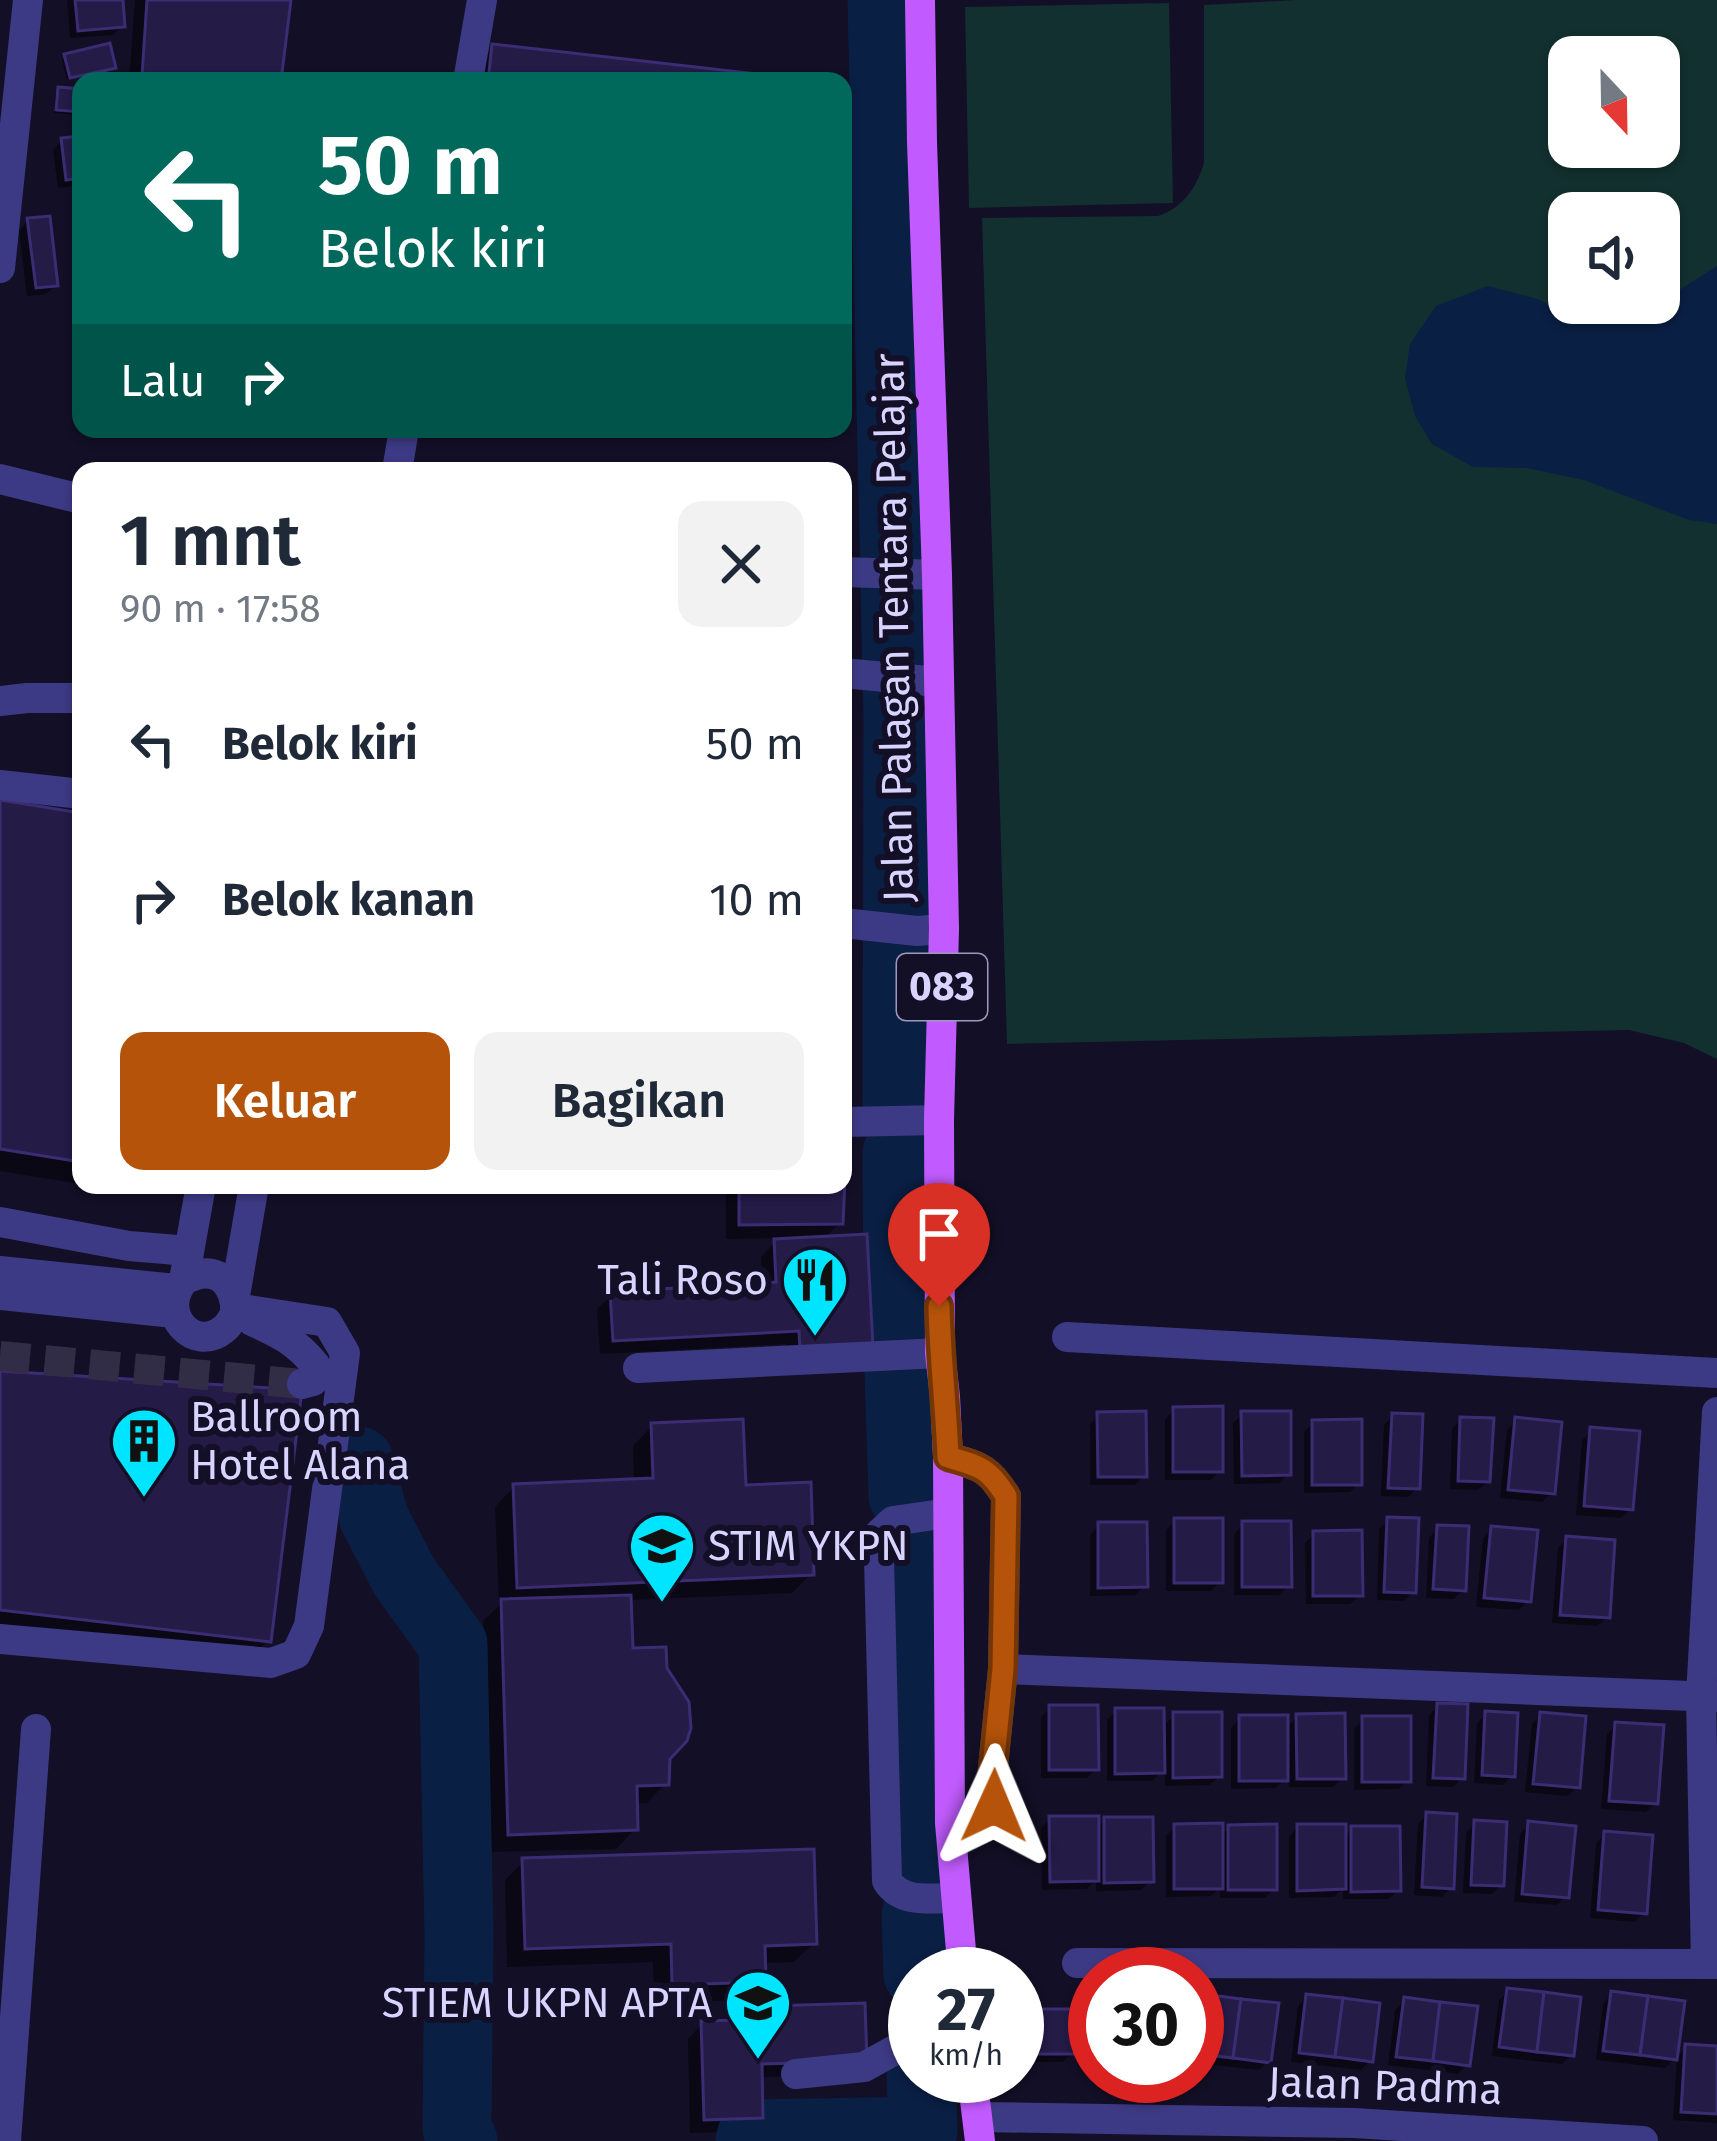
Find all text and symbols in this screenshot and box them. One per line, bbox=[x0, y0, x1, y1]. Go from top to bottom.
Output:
north arrow bbox=[1548, 36, 1680, 168]
map controls bbox=[1548, 36, 1680, 324]
text: 50 m bbox=[318, 115, 503, 216]
icon: left bbox=[120, 120, 276, 276]
button: sound bbox=[1548, 192, 1680, 324]
text: Belok kiri bbox=[318, 217, 548, 281]
icon: right bbox=[229, 348, 295, 414]
street label: Jalan Palagan Tentara Pelajar bbox=[864, 353, 924, 903]
text: Lalu bbox=[120, 354, 205, 408]
text: 1 mnt bbox=[120, 498, 301, 584]
button: close bbox=[678, 501, 804, 627]
text: 90 m · 17:58 bbox=[120, 586, 321, 632]
icon: left bbox=[120, 711, 186, 777]
text: Belok kiri bbox=[222, 717, 418, 771]
text: 50 m bbox=[706, 717, 804, 771]
icon: right bbox=[120, 867, 186, 933]
text: Belok kanan bbox=[222, 873, 475, 927]
text: 10 m bbox=[709, 873, 804, 927]
road number: 083 bbox=[897, 954, 987, 1020]
button: Keluar bbox=[120, 1032, 450, 1170]
button: Bagikan bbox=[474, 1032, 804, 1170]
pin bbox=[888, 1183, 990, 1306]
icon: arrive bbox=[906, 1201, 972, 1267]
restaurant icon: Tali Roso bbox=[780, 1245, 850, 1339]
place label: Tali Roso bbox=[597, 1255, 768, 1305]
place label: Ballroom Hotel Alana bbox=[190, 1392, 410, 1490]
building icon: Ballroom Hotel Alana bbox=[109, 1406, 179, 1500]
school or university icon: STIM YKPN bbox=[627, 1511, 697, 1605]
place label: STIM YKPN bbox=[708, 1521, 909, 1571]
position arrow bbox=[931, 1743, 1057, 1869]
speed limit sign: 30 bbox=[1068, 1947, 1224, 2103]
school or university icon: STIEM UKPN APTA bbox=[723, 1968, 793, 2062]
text: 27 bbox=[937, 1974, 995, 2046]
place label: STIEM UKPN APTA bbox=[382, 1978, 712, 2028]
text: km/h bbox=[929, 2037, 1003, 2073]
street label: Jalan Padma bbox=[1267, 2057, 1503, 2115]

